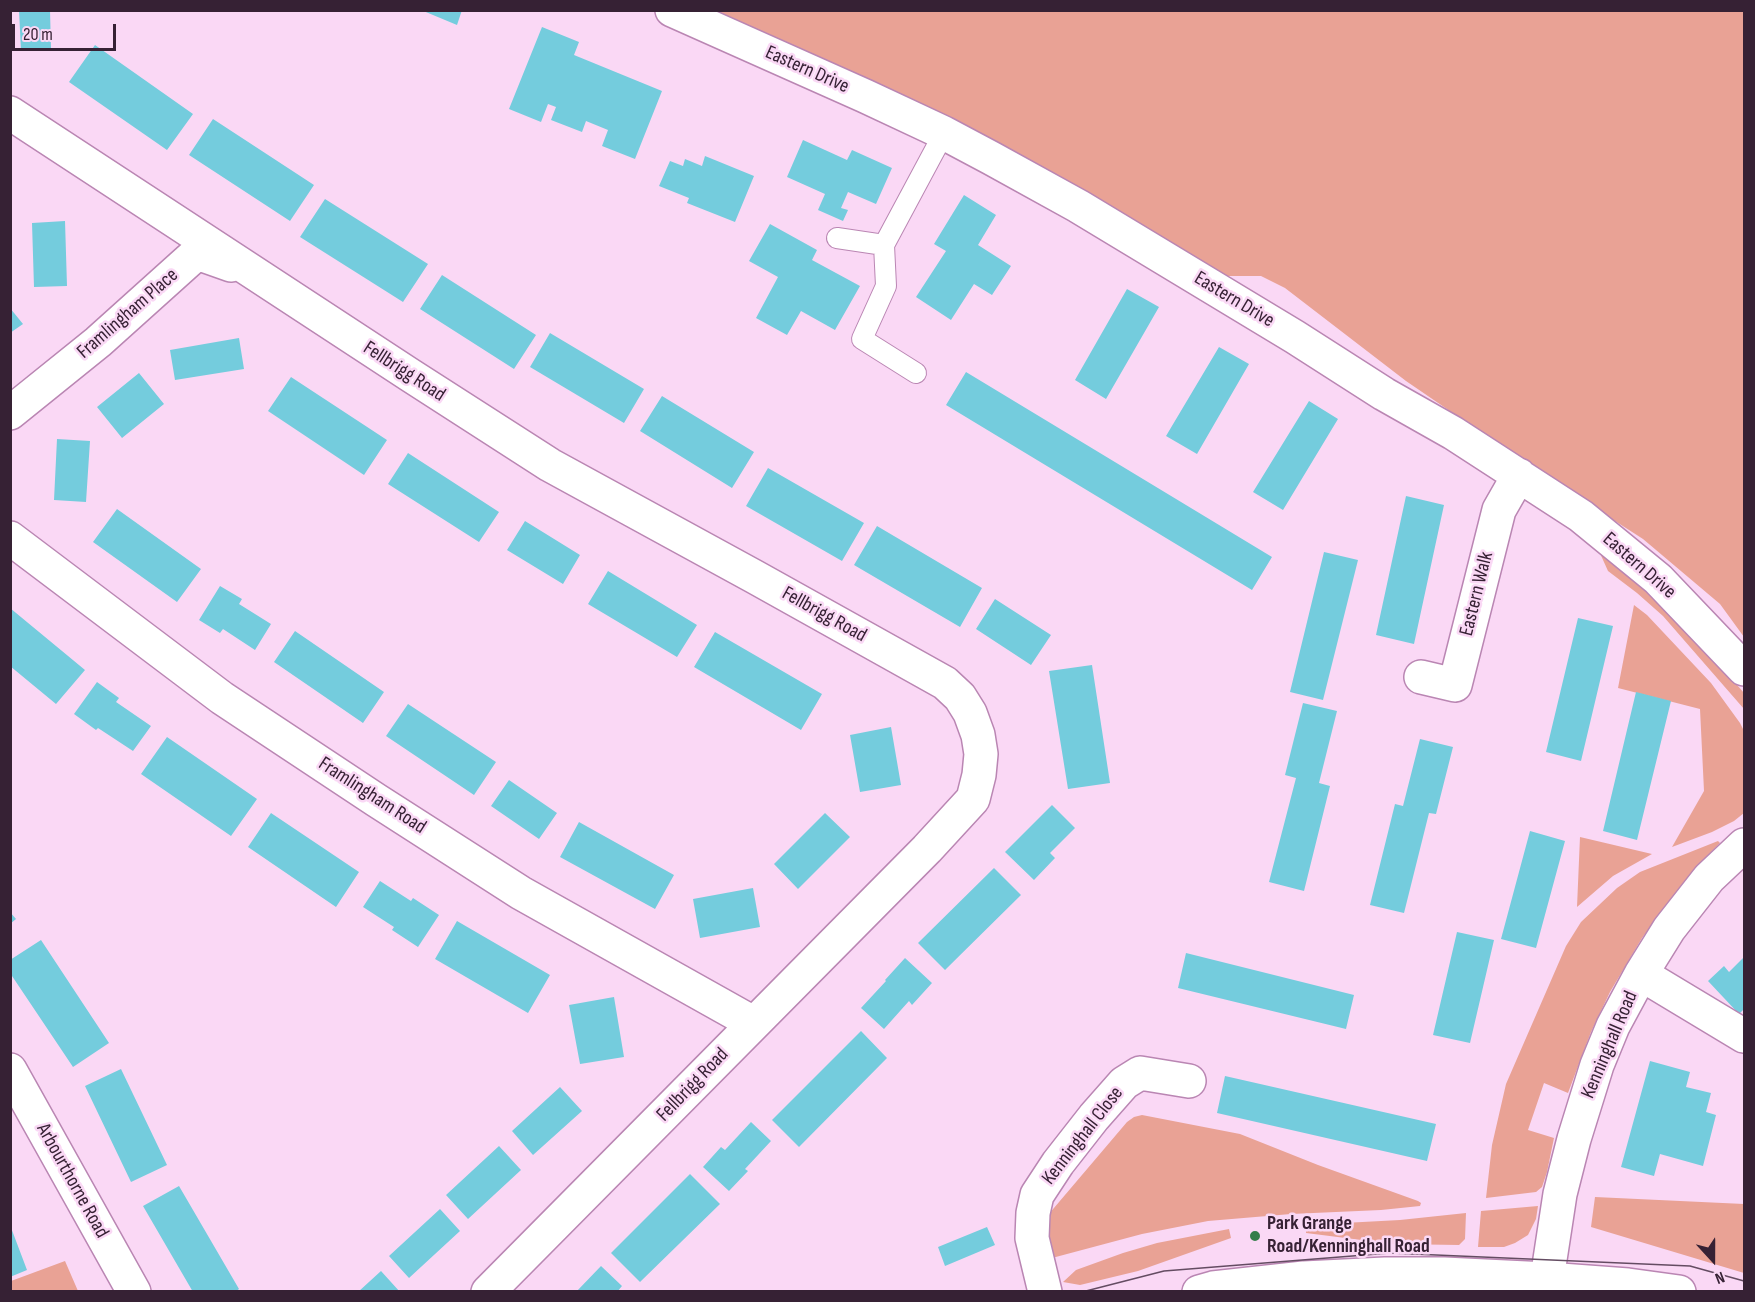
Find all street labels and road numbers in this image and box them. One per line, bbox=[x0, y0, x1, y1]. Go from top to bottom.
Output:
street label: Eastern Drive bbox=[761, 41, 853, 99]
street label: Framlingham Place bbox=[73, 264, 183, 364]
street label: Eastern Drive bbox=[1190, 267, 1278, 333]
street label: Fellbrigg Road bbox=[358, 337, 450, 407]
street label: Eastern Drive bbox=[1597, 528, 1681, 604]
street label: Eastern Walk bbox=[1455, 549, 1499, 639]
street label: Fellbrigg Road bbox=[778, 582, 870, 648]
street label: Framlingham Road bbox=[314, 752, 430, 840]
street label: Kenninghall Road bbox=[1577, 988, 1643, 1102]
street label: Fellbrigg Road bbox=[652, 1043, 734, 1127]
street label: Kenninghall Close bbox=[1037, 1082, 1129, 1190]
street label: Arbourthorne Road bbox=[31, 1119, 113, 1243]

